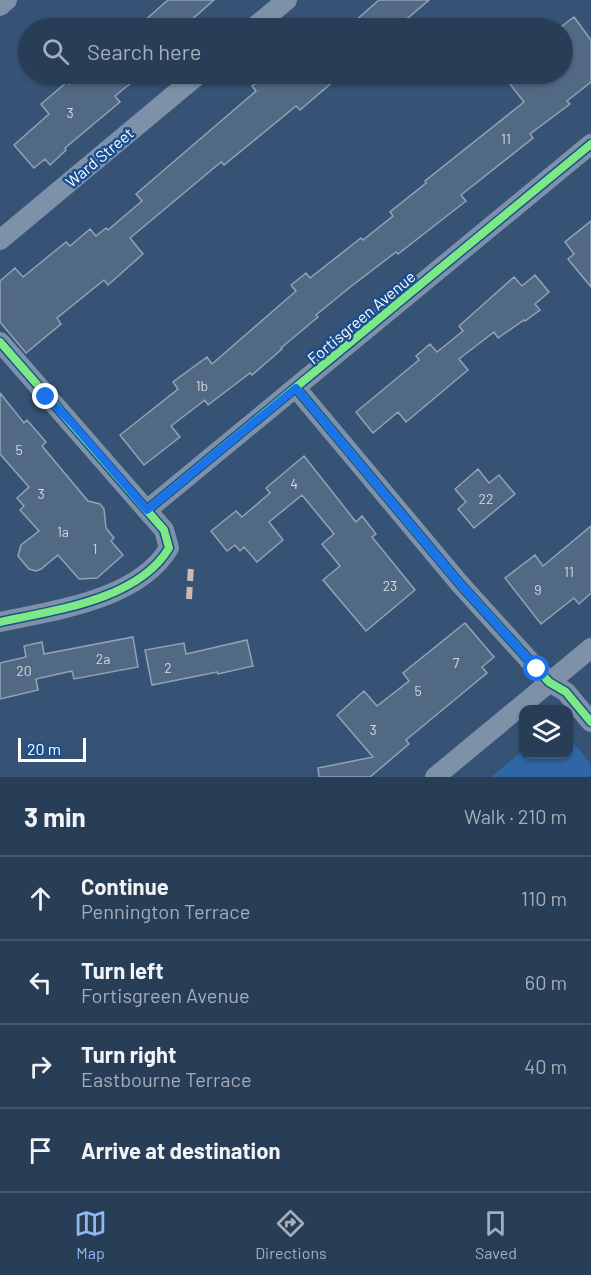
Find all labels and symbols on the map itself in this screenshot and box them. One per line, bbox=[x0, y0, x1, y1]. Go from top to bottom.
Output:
house number: 3 bbox=[66, 104, 74, 121]
street label: Ward Street bbox=[61, 123, 137, 191]
house number: 11 bbox=[501, 130, 511, 147]
street label: Fortisgreen Avenue bbox=[303, 266, 419, 368]
house number: 1b bbox=[196, 377, 208, 394]
route end bbox=[32, 383, 58, 409]
house number: 5 bbox=[15, 441, 23, 458]
house number: 4 bbox=[290, 475, 298, 492]
house number: 3 bbox=[37, 485, 45, 502]
house number: 22 bbox=[478, 490, 494, 507]
house number: 1a bbox=[57, 523, 69, 540]
house number: 1 bbox=[93, 540, 97, 557]
house number: 11 bbox=[564, 563, 574, 580]
house number: 23 bbox=[383, 577, 397, 594]
house number: 9 bbox=[534, 581, 542, 598]
house number: 2a bbox=[96, 650, 110, 667]
house number: 7 bbox=[453, 654, 460, 671]
route start bbox=[523, 655, 549, 681]
house number: 2 bbox=[164, 659, 172, 676]
house number: 20 bbox=[16, 662, 32, 679]
house number: 5 bbox=[414, 682, 422, 699]
house number: 3 bbox=[369, 721, 377, 738]
scale bar bbox=[18, 735, 86, 762]

